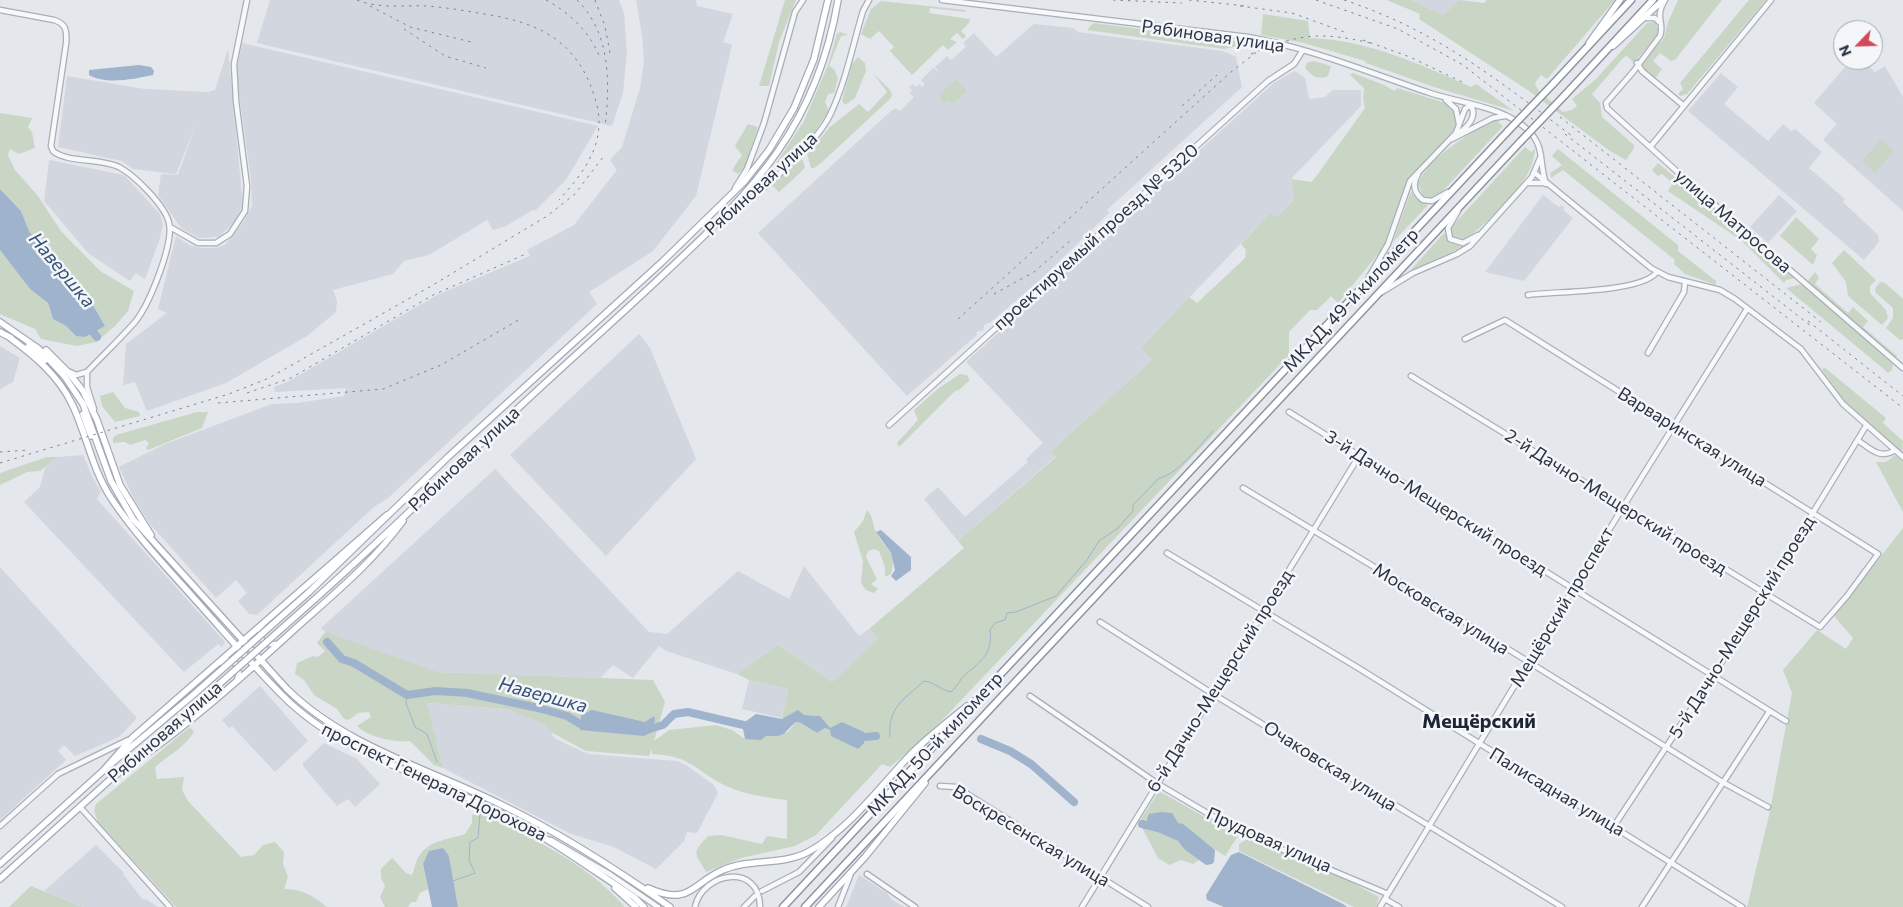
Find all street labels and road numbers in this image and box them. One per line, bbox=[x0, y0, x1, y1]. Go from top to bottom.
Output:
street label: Рябиновая улица bbox=[1140, 15, 1286, 57]
street label: Рябиновая улица bbox=[700, 128, 822, 240]
street label: проектируемый проезд № 5320 bbox=[989, 139, 1203, 335]
street label: улица Матросова bbox=[1670, 165, 1796, 277]
street label: МКАД, 49-й километр bbox=[1279, 224, 1423, 376]
street label: Варваринская улица bbox=[1614, 382, 1770, 492]
street label: Рябиновая улица bbox=[404, 402, 524, 516]
street label: 3-й Дачно-Мещерский проезд bbox=[1321, 425, 1551, 581]
street label: 2-й Дачно-Мещерский проезд bbox=[1501, 425, 1731, 579]
street label: 5-й Дачно-Мещерский проезд bbox=[1664, 512, 1820, 742]
street label: Мещёрский проспект bbox=[1506, 523, 1618, 691]
street label: Московская улица bbox=[1369, 558, 1513, 660]
street label: 6-й Дачно-Мещерский проезд bbox=[1142, 566, 1298, 796]
street label: МКАД, 50-й километр bbox=[863, 667, 1007, 821]
street label: Рябиновая улица bbox=[104, 677, 226, 787]
street label: Очаковская улица bbox=[1259, 716, 1401, 816]
street label: проспект Генерала Дорохова bbox=[318, 718, 550, 846]
street label: Палисадная улица bbox=[1485, 743, 1629, 841]
street label: Воскресенская улица bbox=[948, 780, 1114, 892]
street label: Прудовая улица bbox=[1203, 803, 1335, 877]

